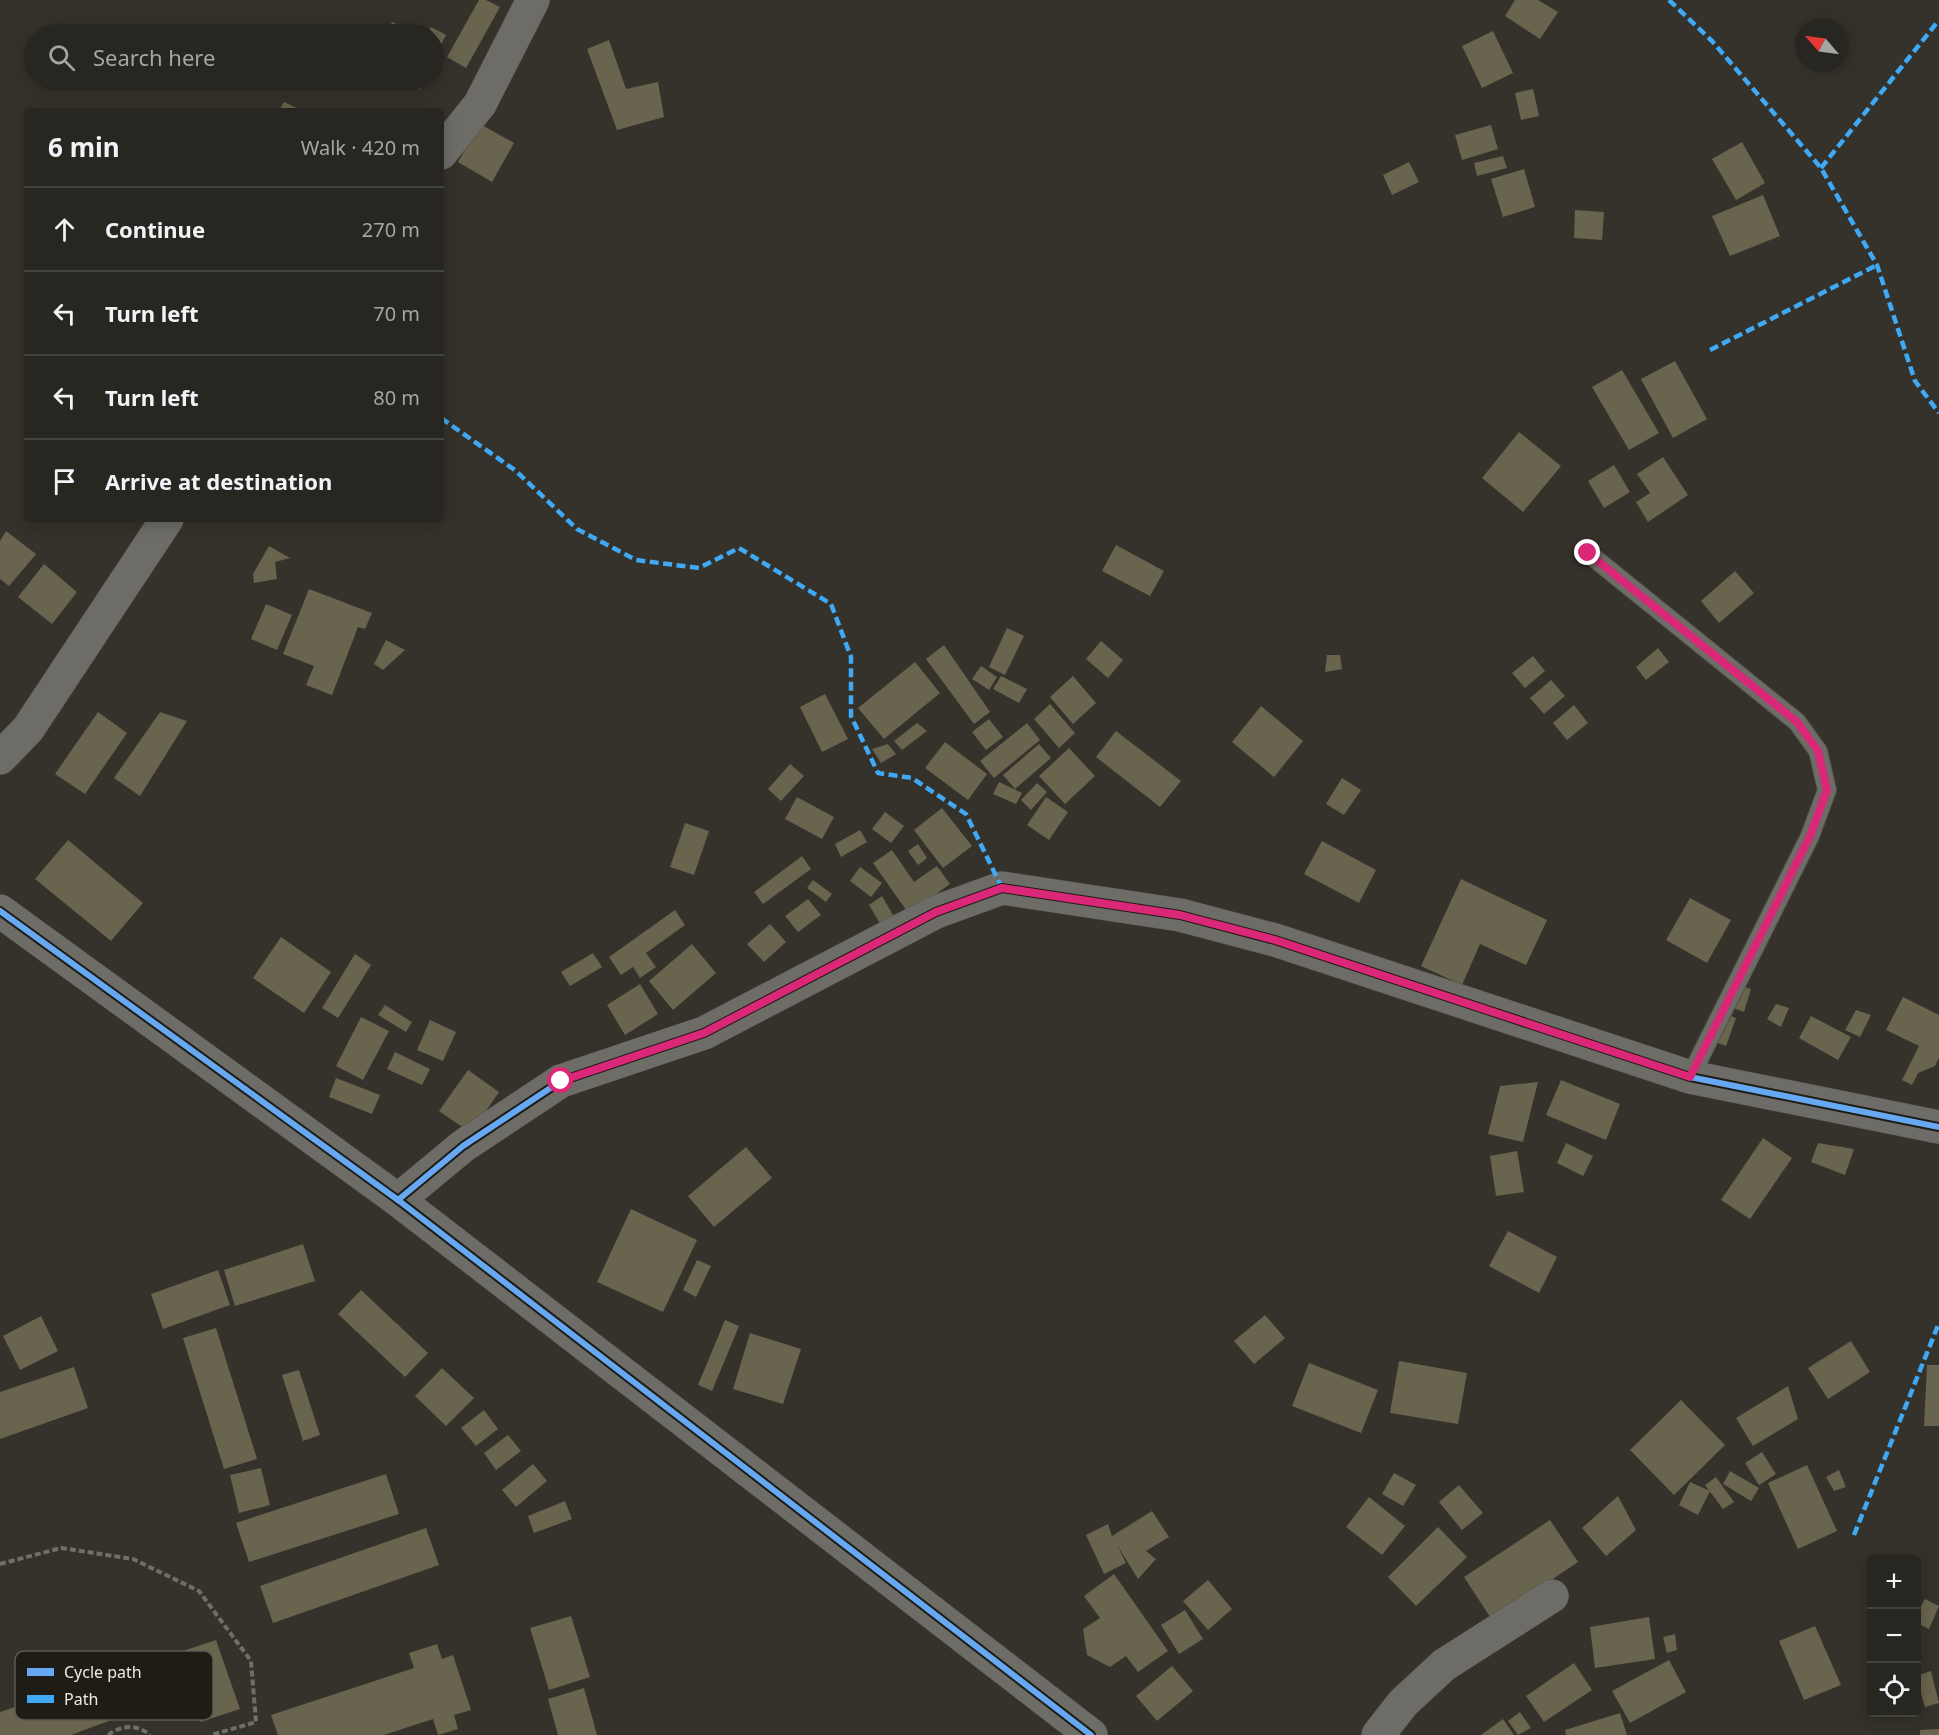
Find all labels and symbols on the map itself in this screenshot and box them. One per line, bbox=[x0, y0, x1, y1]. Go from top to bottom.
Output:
north arrow bbox=[1795, 18, 1849, 72]
route end bbox=[1574, 539, 1600, 565]
route start bbox=[547, 1067, 573, 1093]
legend bbox=[15, 1651, 213, 1720]
text: Cycle path bbox=[64, 1661, 142, 1683]
text: Path bbox=[64, 1688, 98, 1710]

